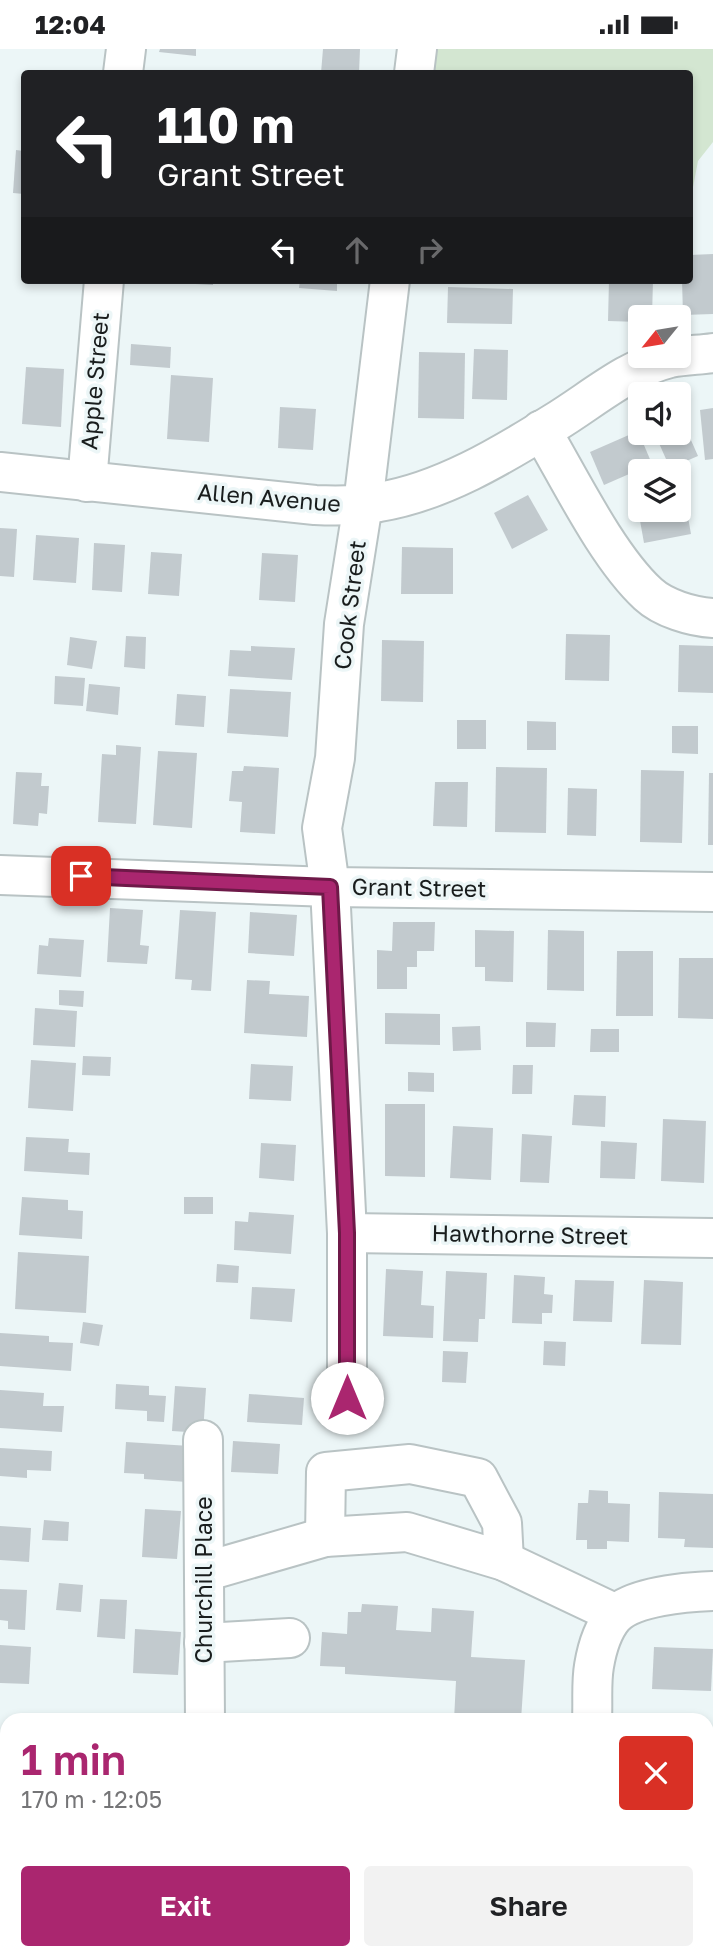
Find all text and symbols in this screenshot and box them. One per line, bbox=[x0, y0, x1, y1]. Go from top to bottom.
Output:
text: 12:04 bbox=[35, 9, 106, 40]
text: 110 m bbox=[157, 95, 294, 154]
icon: left bbox=[42, 98, 133, 189]
text: Grant Street bbox=[157, 155, 345, 193]
icon: left bbox=[265, 231, 303, 269]
icon: ahead bbox=[338, 231, 376, 269]
icon: right bbox=[411, 231, 449, 269]
north arrow bbox=[628, 305, 691, 367]
map controls bbox=[628, 305, 691, 522]
street label: Apple Street bbox=[74, 311, 114, 451]
button: sound bbox=[628, 382, 691, 445]
button: layers bbox=[628, 459, 691, 522]
street label: Allen Avenue bbox=[196, 477, 342, 517]
street label: Cook Street bbox=[327, 539, 371, 671]
pin bbox=[51, 846, 111, 906]
icon: arrive bbox=[62, 857, 100, 895]
street label: Grant Street bbox=[351, 872, 487, 902]
street label: Hawthorne Street bbox=[431, 1218, 629, 1250]
position arrow bbox=[310, 1361, 384, 1435]
street label: Churchill Place bbox=[189, 1496, 217, 1664]
text: 1 min bbox=[21, 1734, 126, 1784]
button: close bbox=[619, 1736, 693, 1810]
text: 170 m · 12:05 bbox=[21, 1785, 162, 1813]
button: Exit bbox=[21, 1866, 350, 1946]
button: Share bbox=[364, 1866, 693, 1946]

